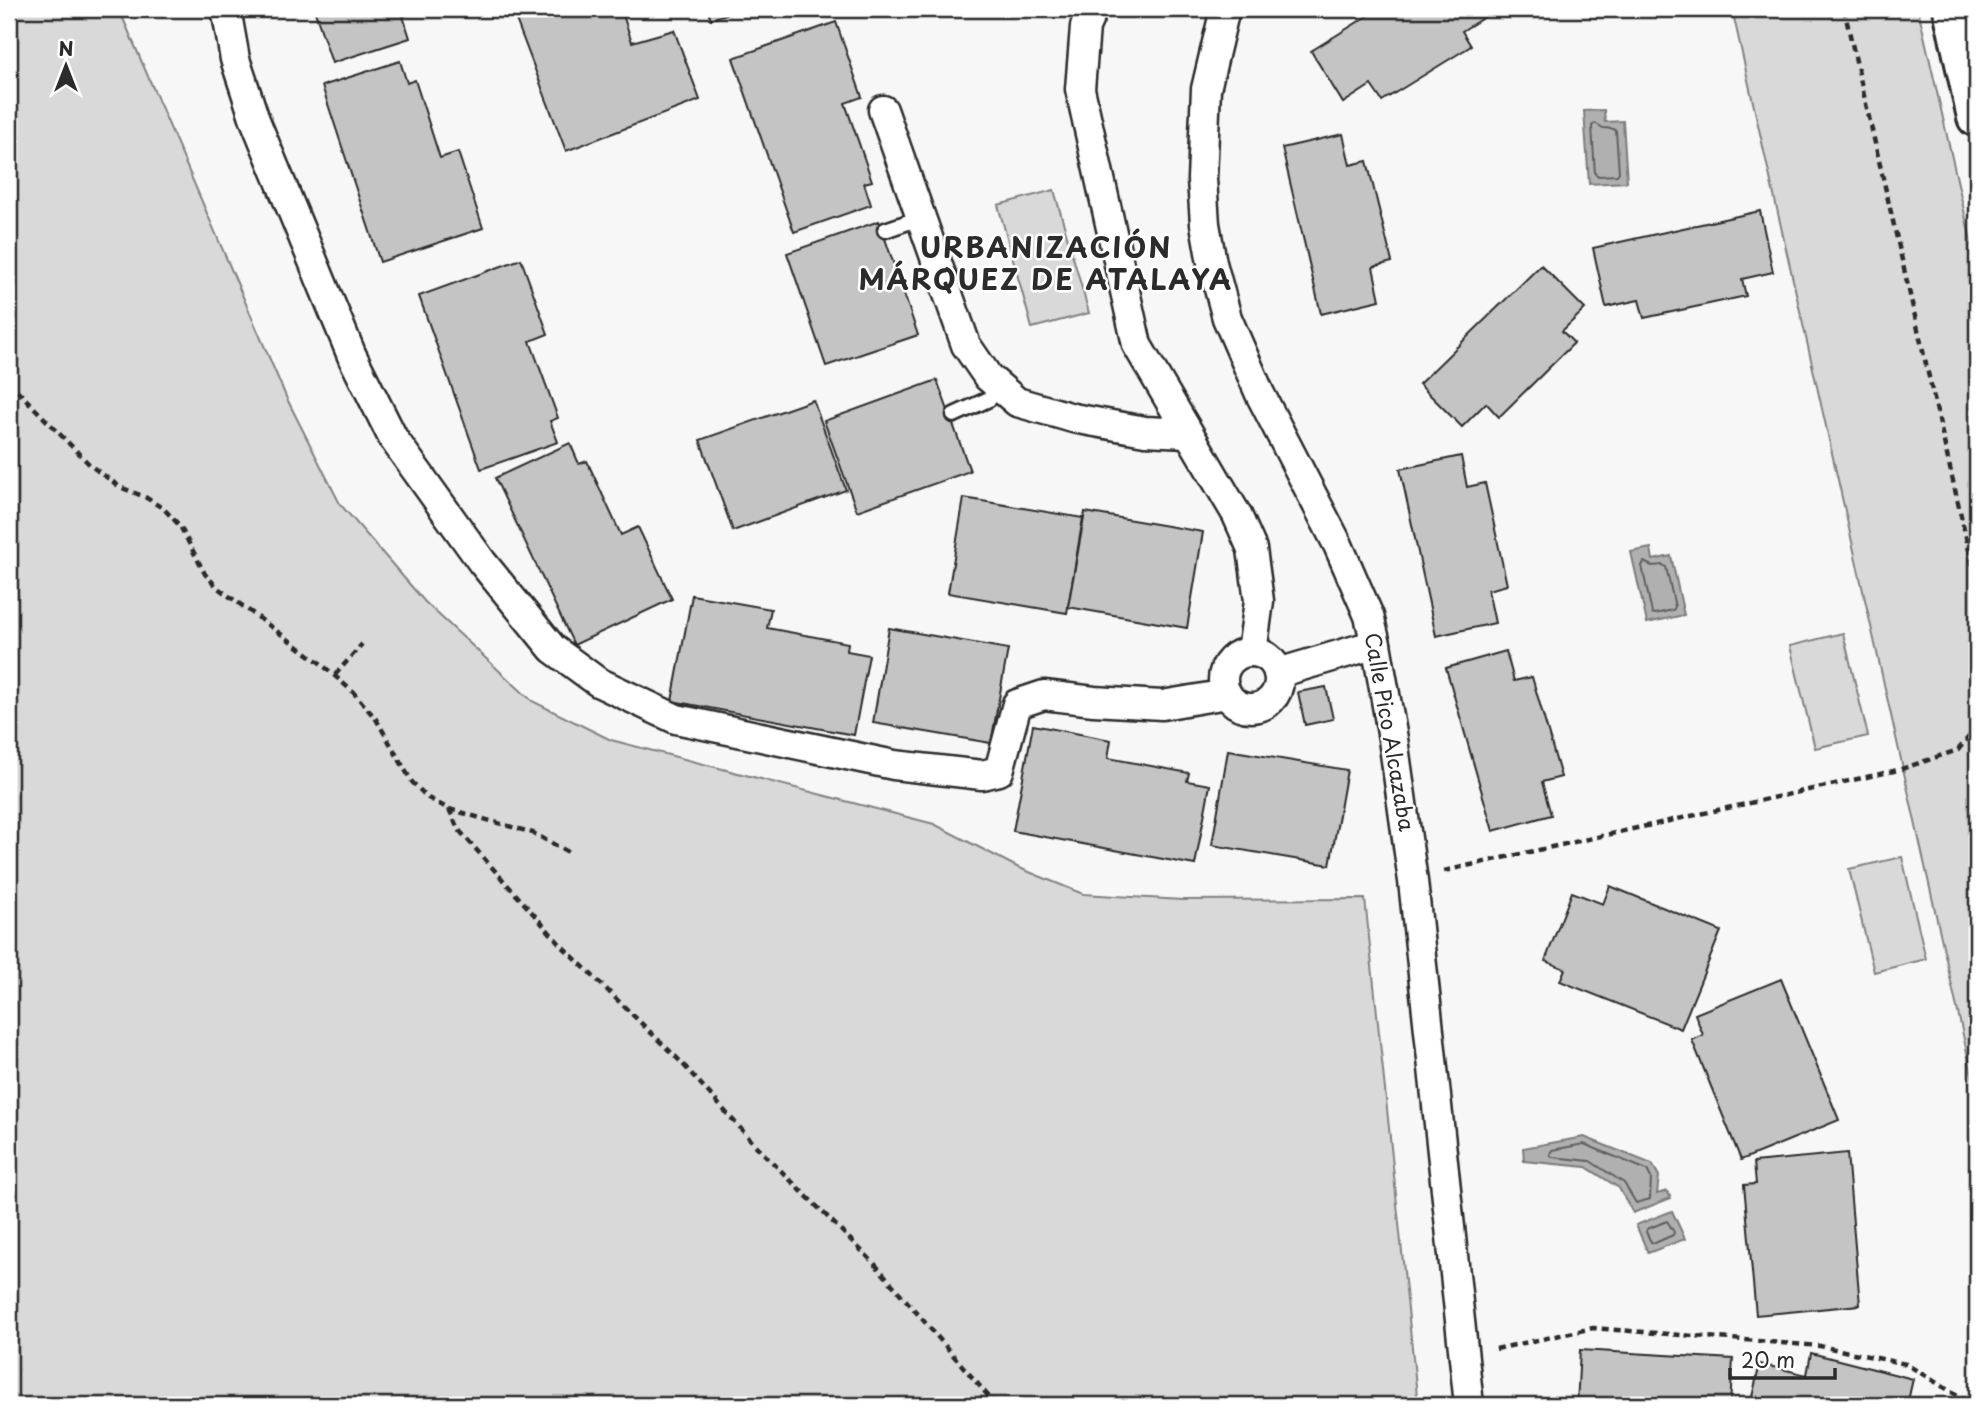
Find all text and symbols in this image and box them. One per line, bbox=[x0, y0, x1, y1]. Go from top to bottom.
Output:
north arrow bbox=[32, 32, 102, 102]
text: N bbox=[58, 34, 74, 62]
district label: URBANIZACIÓN MÁRQUEZ DE ATALAYA bbox=[859, 225, 1233, 300]
street label: Calle Pico Alcazaba bbox=[1358, 630, 1424, 834]
scale bar bbox=[1730, 1337, 1836, 1381]
text: 20 m bbox=[1741, 1343, 1795, 1375]

